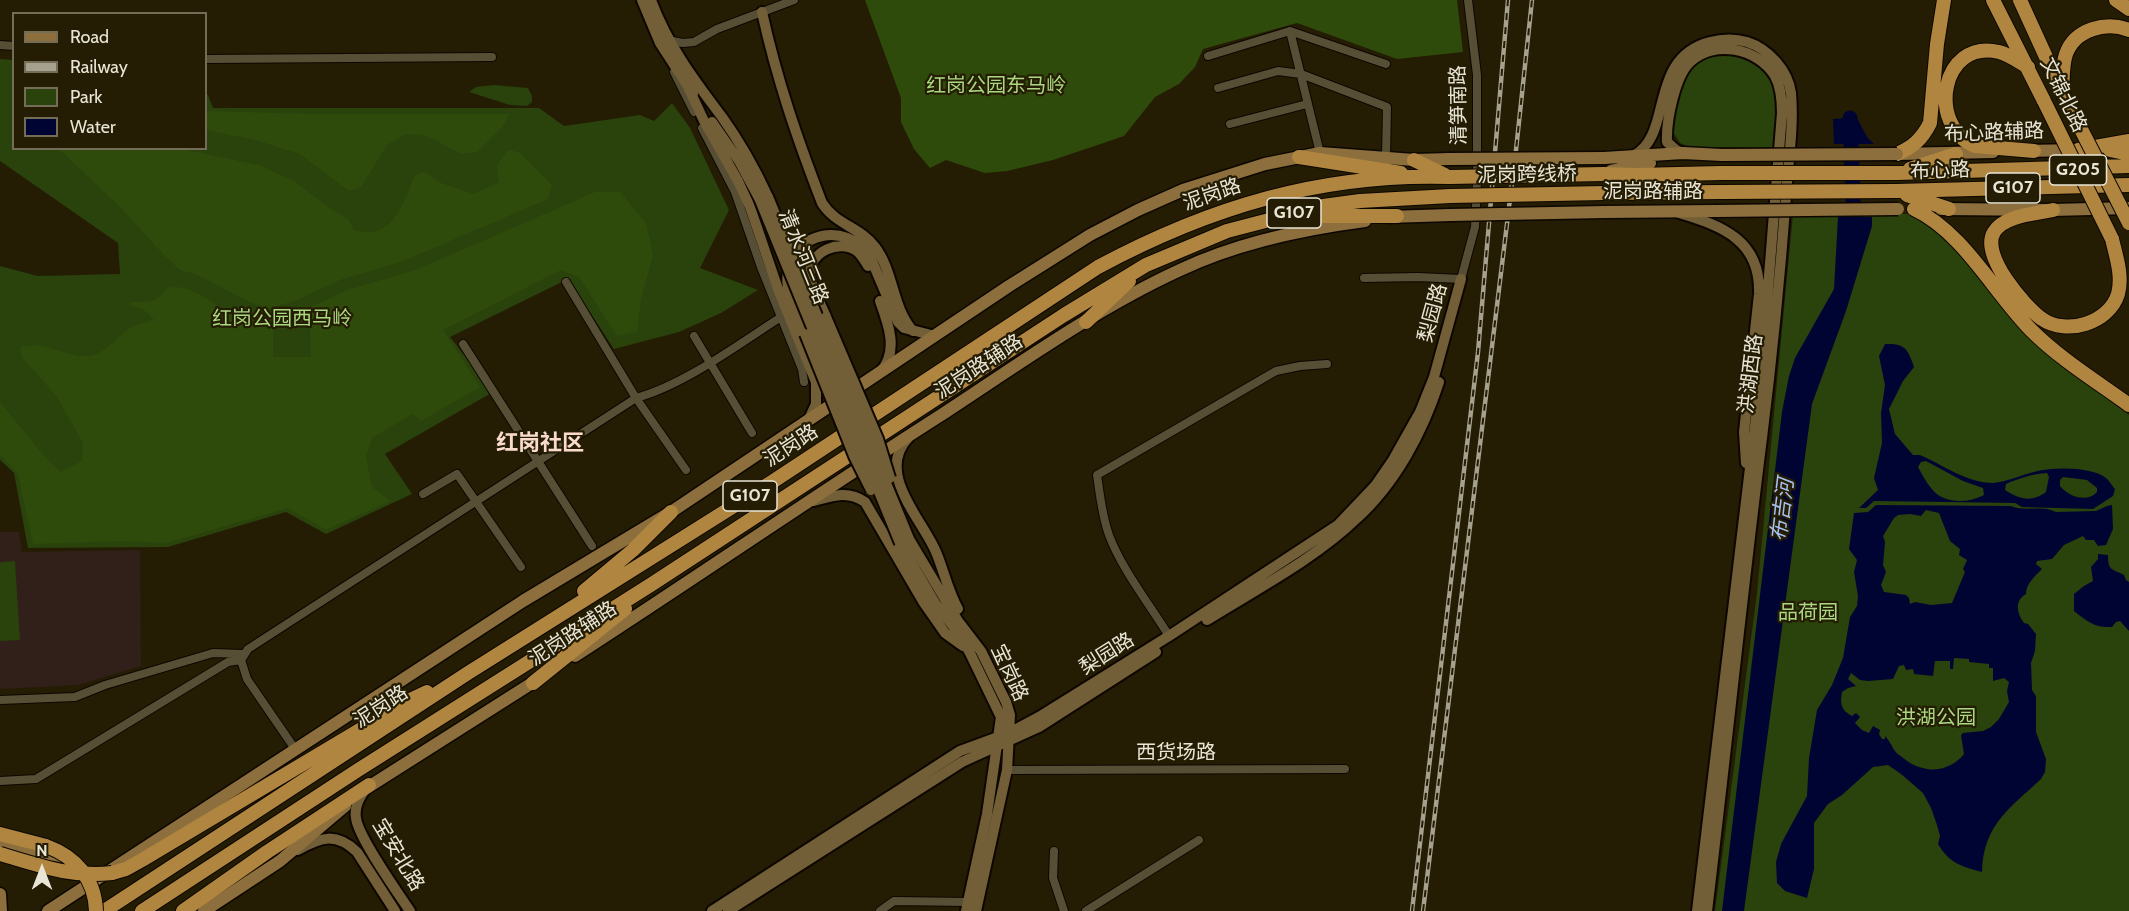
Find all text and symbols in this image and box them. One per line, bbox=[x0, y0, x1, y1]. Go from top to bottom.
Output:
legend bbox=[12, 12, 207, 150]
text: Road bbox=[70, 26, 109, 48]
street label: 文锦北路 bbox=[2035, 54, 2091, 136]
text: Railway bbox=[70, 56, 128, 78]
street label: 清笋南路 bbox=[1446, 65, 1472, 145]
park label: 红岗公园东马岭 bbox=[926, 74, 1066, 98]
text: Park bbox=[70, 86, 102, 108]
text: Water bbox=[70, 116, 116, 138]
street label: 布心路辅路 bbox=[1944, 119, 2044, 147]
road number: G205 bbox=[2050, 155, 2106, 185]
street label: 布心路 bbox=[1910, 158, 1970, 184]
street label: 泥岗跨线桥 bbox=[1477, 162, 1577, 188]
road number: G107 bbox=[1986, 173, 2040, 203]
street label: 泥岗路 bbox=[1180, 174, 1244, 216]
street label: 泥岗路辅路 bbox=[1603, 180, 1703, 204]
road number: G107 bbox=[1267, 198, 1321, 228]
street label: 清水河三路 bbox=[773, 206, 833, 308]
street label: 梨园路 bbox=[1414, 281, 1452, 345]
park label: 红岗公园西马岭 bbox=[212, 307, 352, 331]
street label: 泥岗路辅路 bbox=[931, 330, 1027, 404]
street label: 洪湖西路 bbox=[1734, 333, 1768, 415]
street label: 泥岗路 bbox=[759, 420, 823, 472]
district label: 红岗社区 bbox=[496, 431, 584, 457]
water label: 布吉河 bbox=[1767, 477, 1799, 543]
road number: G107 bbox=[723, 481, 777, 511]
street label: 泥岗路辅路 bbox=[525, 597, 621, 671]
park label: 品荷园 bbox=[1778, 601, 1838, 625]
street label: 梨园路 bbox=[1075, 628, 1139, 680]
street label: 宝岗路 bbox=[985, 641, 1033, 705]
street label: 泥岗路 bbox=[349, 681, 413, 733]
park label: 洪湖公园 bbox=[1896, 706, 1976, 730]
street label: 西货场路 bbox=[1136, 741, 1216, 765]
street label: 宝安北路 bbox=[367, 815, 429, 895]
north arrow bbox=[12, 839, 72, 899]
text: N bbox=[36, 841, 48, 860]

